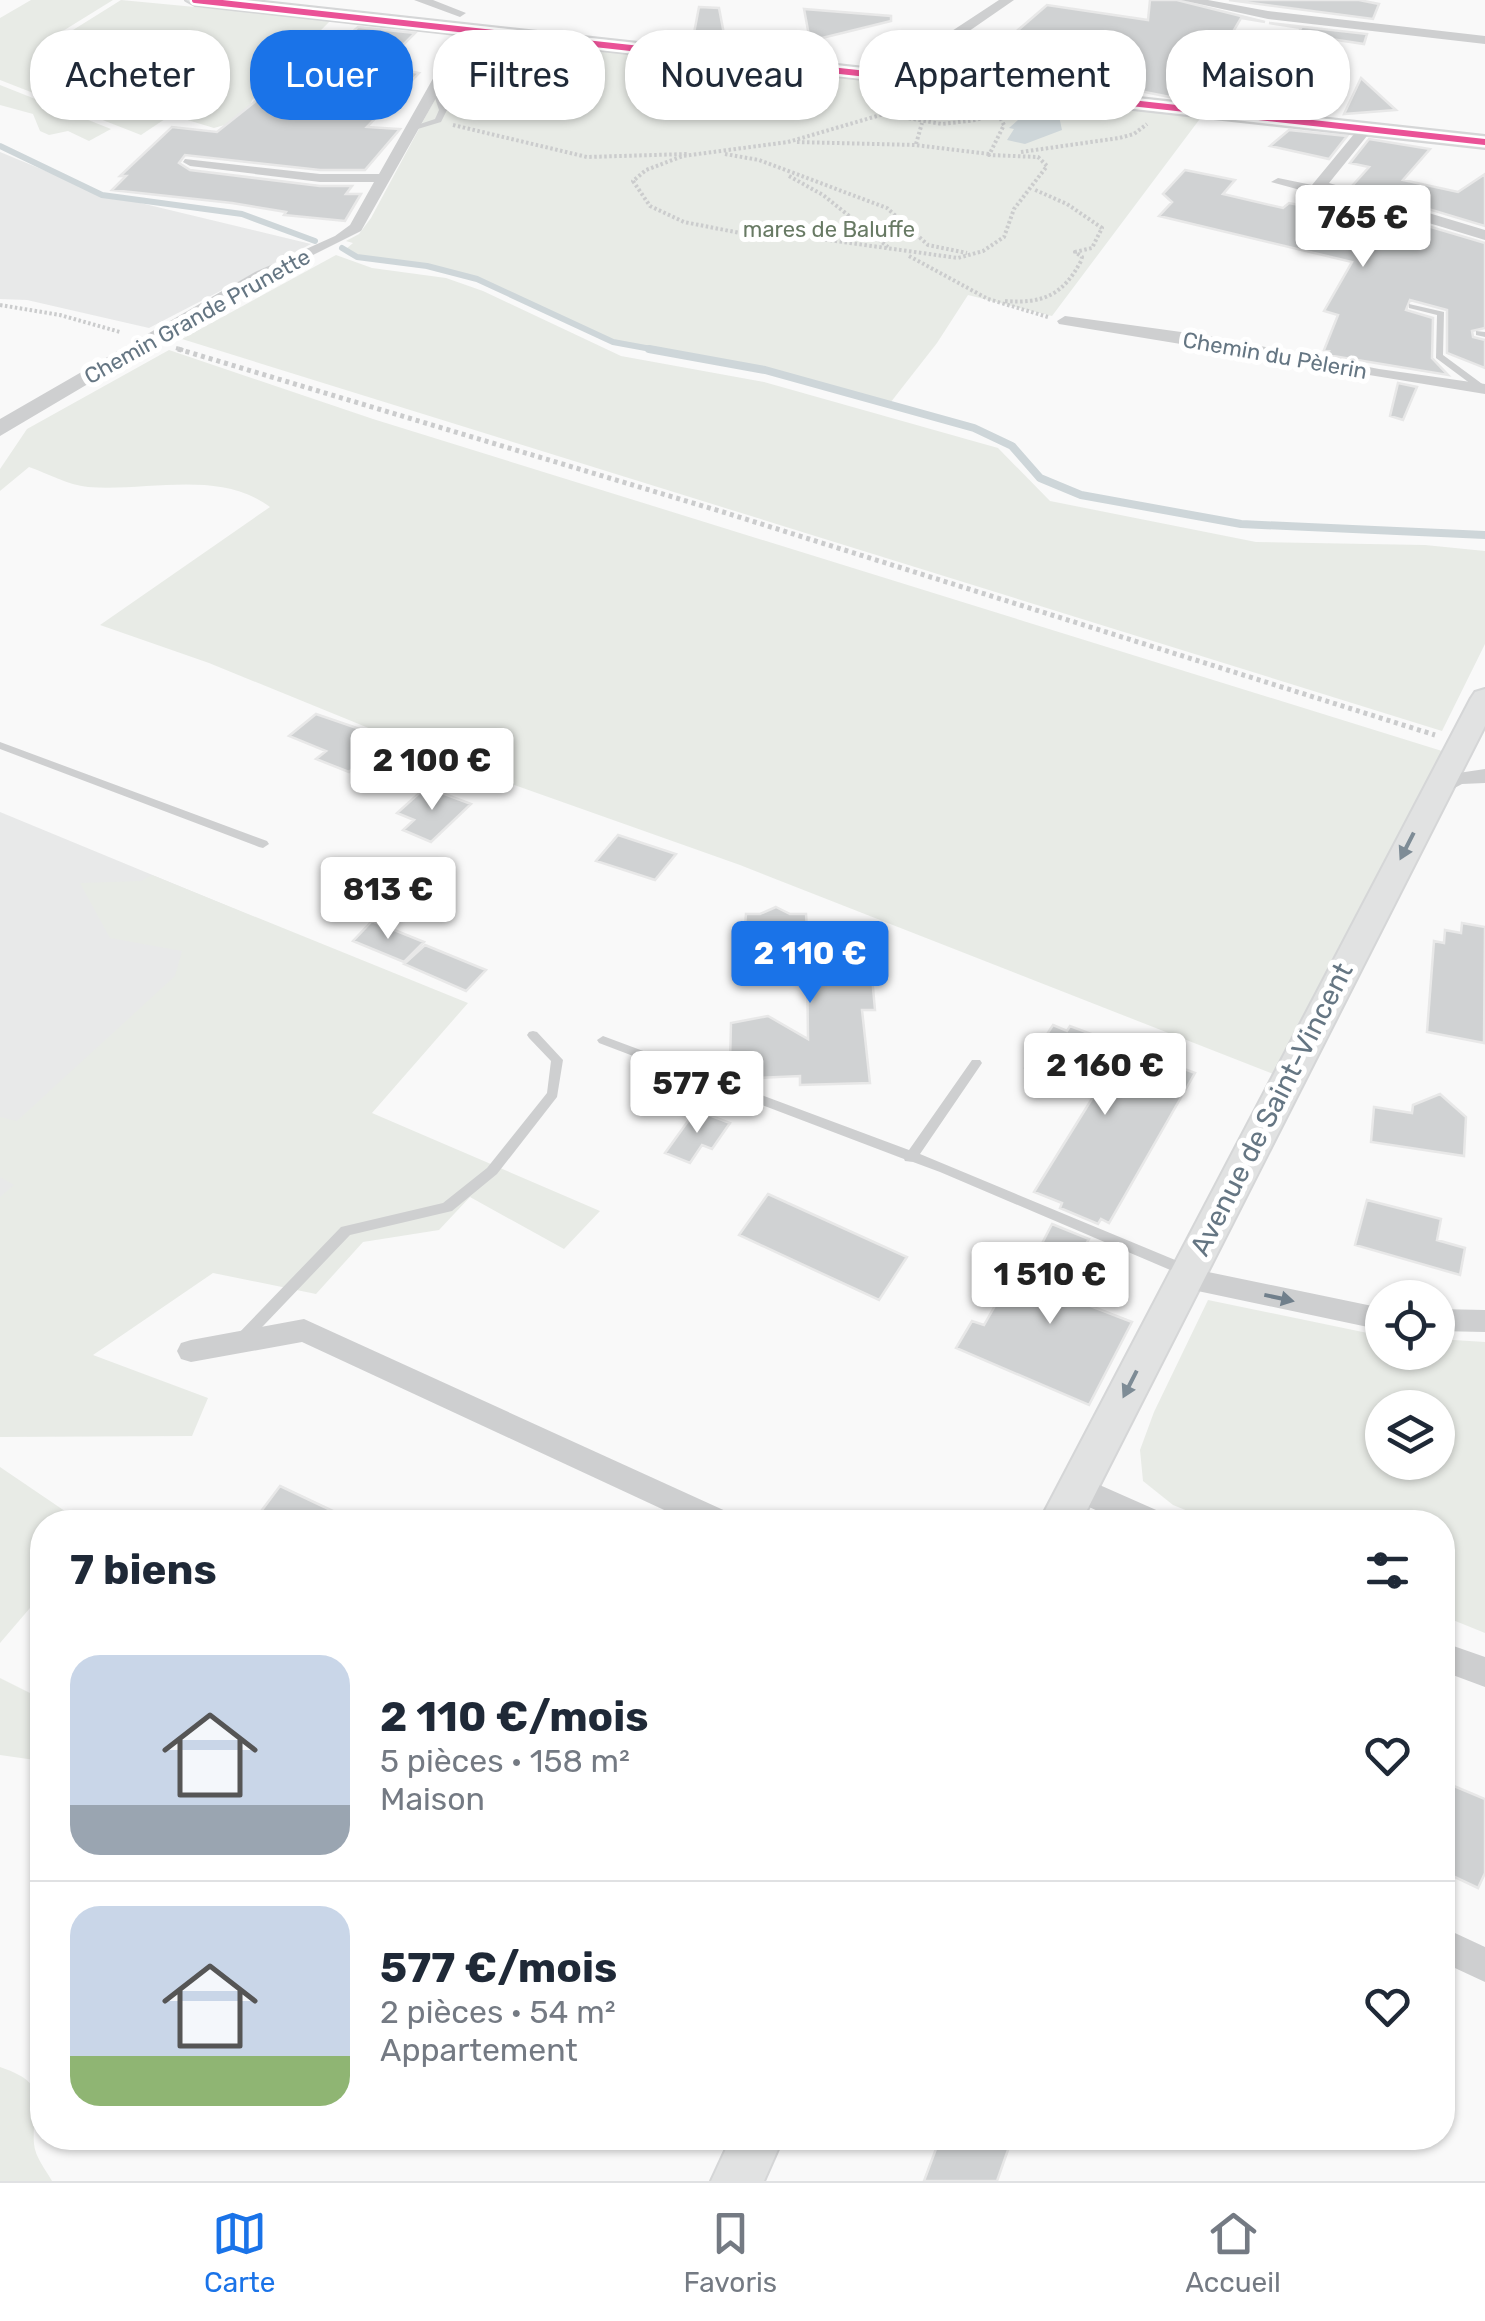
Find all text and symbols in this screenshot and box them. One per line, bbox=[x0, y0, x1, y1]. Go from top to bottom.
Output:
chip: Acheter bbox=[30, 30, 230, 120]
chip: Louer bbox=[250, 30, 413, 120]
chip: Filtres bbox=[433, 30, 605, 120]
chip: Nouveau bbox=[625, 30, 839, 120]
chip: Appartement bbox=[859, 30, 1146, 120]
chip: Maison bbox=[1166, 30, 1350, 120]
pin: 765 € bbox=[1293, 185, 1433, 270]
text: 765 € bbox=[1318, 198, 1408, 236]
park label: mares de Baluffe bbox=[743, 216, 915, 243]
street label: Chemin Grande Prunette bbox=[80, 243, 315, 390]
street label: Chemin du Pèlerin bbox=[1181, 326, 1369, 385]
pin: 2 100 € bbox=[340, 728, 524, 813]
text: 2 100 € bbox=[373, 741, 491, 779]
one-way arrow bbox=[1399, 832, 1416, 861]
pin: 813 € bbox=[318, 857, 458, 942]
text: 813 € bbox=[343, 870, 433, 908]
pin: 2 110 € bbox=[718, 921, 902, 1006]
text: 2 110 € bbox=[753, 934, 867, 972]
street label: Avenue de Saint-Vincent bbox=[1183, 957, 1360, 1261]
pin: 2 160 € bbox=[1013, 1033, 1197, 1118]
text: 2 160 € bbox=[1046, 1046, 1164, 1084]
pin: 577 € bbox=[627, 1051, 767, 1136]
text: 577 € bbox=[652, 1064, 742, 1102]
pin: 1 510 € bbox=[958, 1242, 1142, 1327]
text: 1 510 € bbox=[994, 1255, 1106, 1293]
map controls bbox=[1365, 1280, 1455, 1480]
button: locate bbox=[1365, 1280, 1455, 1370]
one-way arrow bbox=[1264, 1291, 1295, 1307]
one-way arrow bbox=[1122, 1369, 1139, 1398]
button: layers bbox=[1365, 1390, 1455, 1480]
icon: filters bbox=[1360, 1543, 1415, 1598]
text: 7 biens bbox=[70, 1545, 217, 1595]
text: 2 110 €/mois bbox=[380, 1692, 649, 1742]
icon: home bbox=[150, 1695, 270, 1815]
icon: heart bbox=[1360, 1728, 1415, 1783]
text: 5 pièces · 158 m² bbox=[380, 1742, 630, 1780]
text: Maison bbox=[380, 1780, 485, 1818]
text: 577 €/mois bbox=[380, 1943, 617, 1993]
icon: home bbox=[150, 1946, 270, 2066]
icon: heart bbox=[1360, 1979, 1415, 2034]
text: 2 pièces · 54 m² bbox=[380, 1993, 616, 2031]
text: Appartement bbox=[380, 2031, 578, 2069]
tab: Carte bbox=[204, 2206, 275, 2299]
tab: Favoris bbox=[684, 2206, 777, 2299]
tab: Accueil bbox=[1185, 2206, 1281, 2299]

